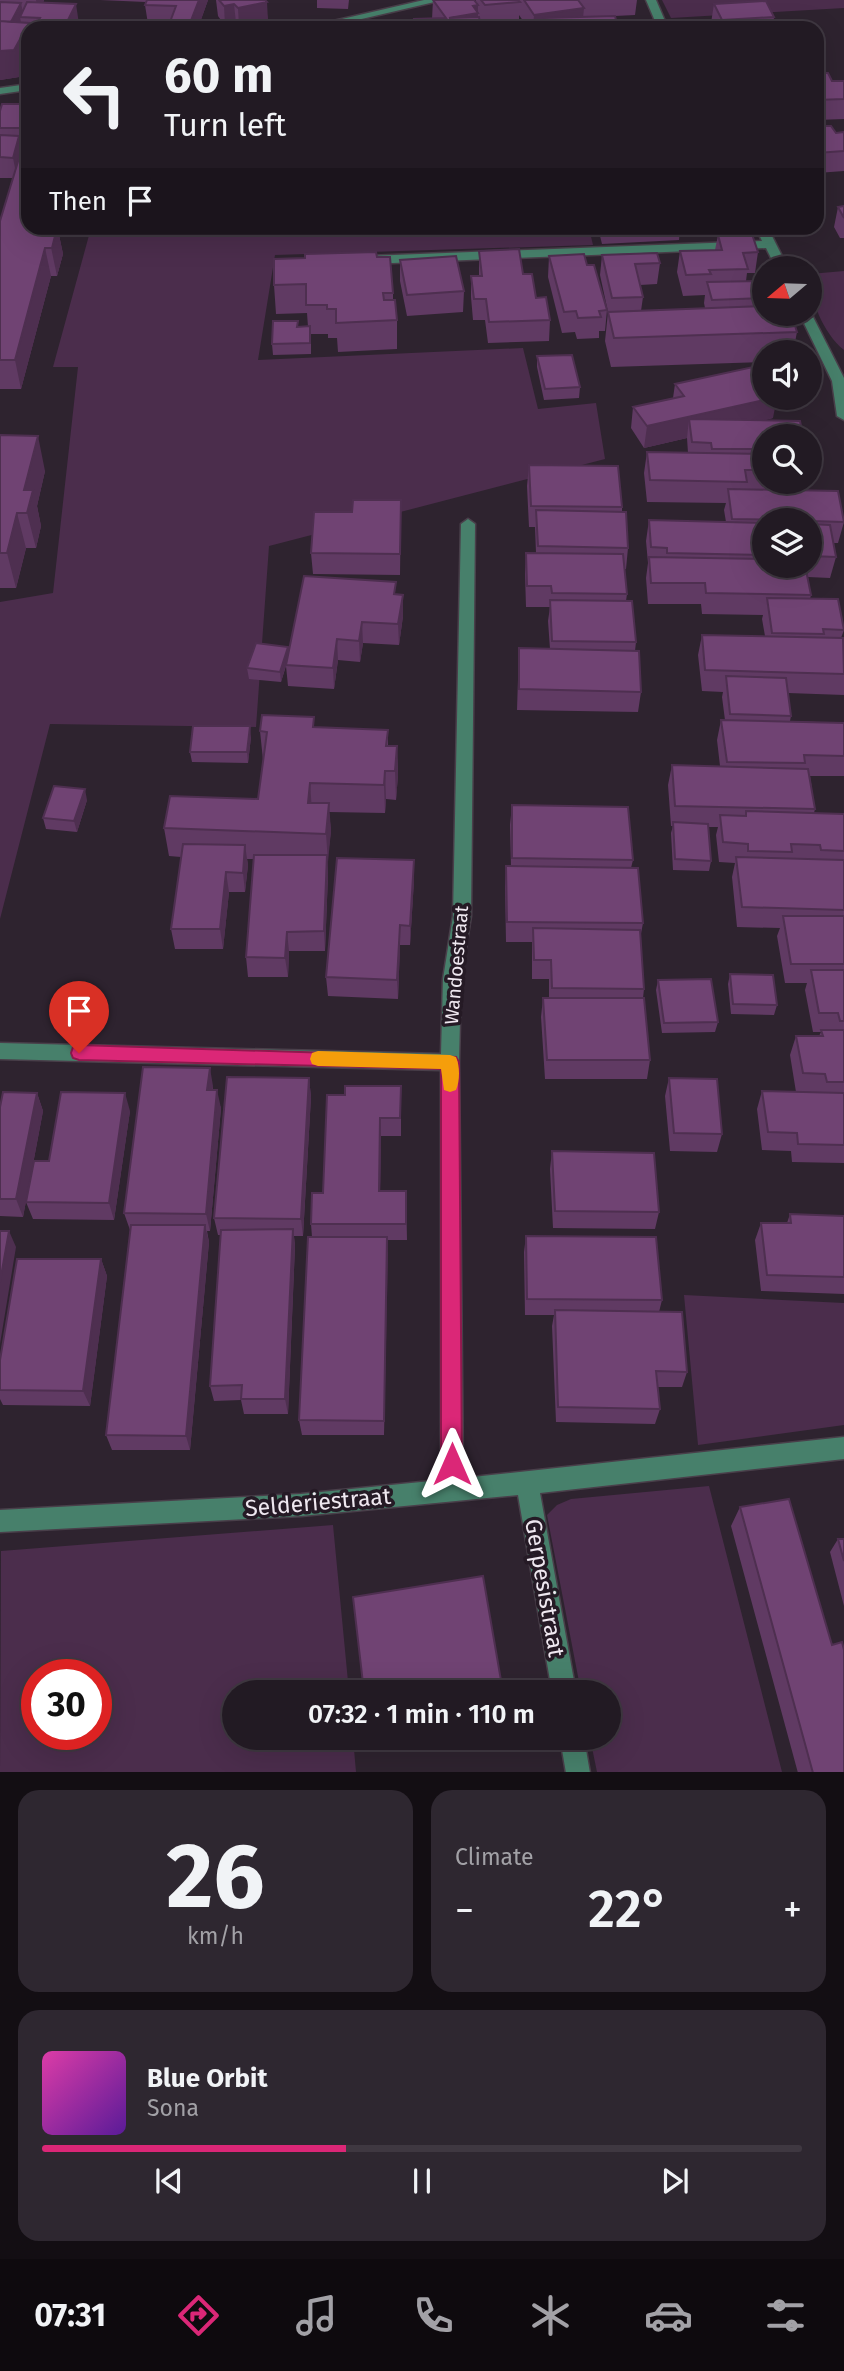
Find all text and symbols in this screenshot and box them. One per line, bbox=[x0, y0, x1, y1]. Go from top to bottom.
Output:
text: 60 m bbox=[164, 46, 273, 105]
icon: left bbox=[49, 49, 140, 140]
text: Turn left bbox=[164, 106, 286, 144]
icon: arrive bbox=[121, 182, 159, 220]
text: Then bbox=[49, 186, 107, 217]
north arrow bbox=[752, 256, 822, 326]
map controls bbox=[752, 256, 822, 578]
button: sound bbox=[752, 340, 822, 410]
button: search bbox=[752, 424, 822, 494]
button: layers bbox=[752, 508, 822, 578]
street label: Wandoestraat bbox=[440, 905, 473, 1025]
pin bbox=[49, 981, 109, 1053]
icon: arrive bbox=[60, 992, 98, 1030]
position arrow bbox=[415, 1427, 489, 1501]
street label: Selderiestraat bbox=[244, 1482, 393, 1522]
street label: Gerpesistraat bbox=[519, 1517, 571, 1660]
speed limit sign: 30 bbox=[21, 1659, 112, 1750]
text: 07:32 · 1 min · 110 m bbox=[308, 1699, 535, 1730]
text: 26 bbox=[166, 1822, 265, 1931]
text: Climate bbox=[455, 1843, 534, 1871]
text: 22° bbox=[588, 1878, 669, 1941]
text: − bbox=[455, 1887, 474, 1933]
text: + bbox=[783, 1887, 802, 1933]
text: km/h bbox=[187, 1922, 244, 1950]
text: Blue Orbit bbox=[147, 2063, 267, 2094]
text: Sona bbox=[147, 2094, 199, 2122]
icon: previous bbox=[150, 2162, 188, 2200]
icon: pause bbox=[403, 2162, 441, 2200]
icon: next bbox=[656, 2162, 694, 2200]
icon: directions bbox=[174, 2291, 223, 2340]
icon: music bbox=[292, 2291, 341, 2340]
icon: phone bbox=[409, 2291, 458, 2340]
icon: climate bbox=[526, 2291, 575, 2340]
icon: car bbox=[644, 2291, 693, 2340]
icon: filters bbox=[761, 2291, 810, 2340]
text: 07:31 bbox=[34, 2296, 106, 2334]

